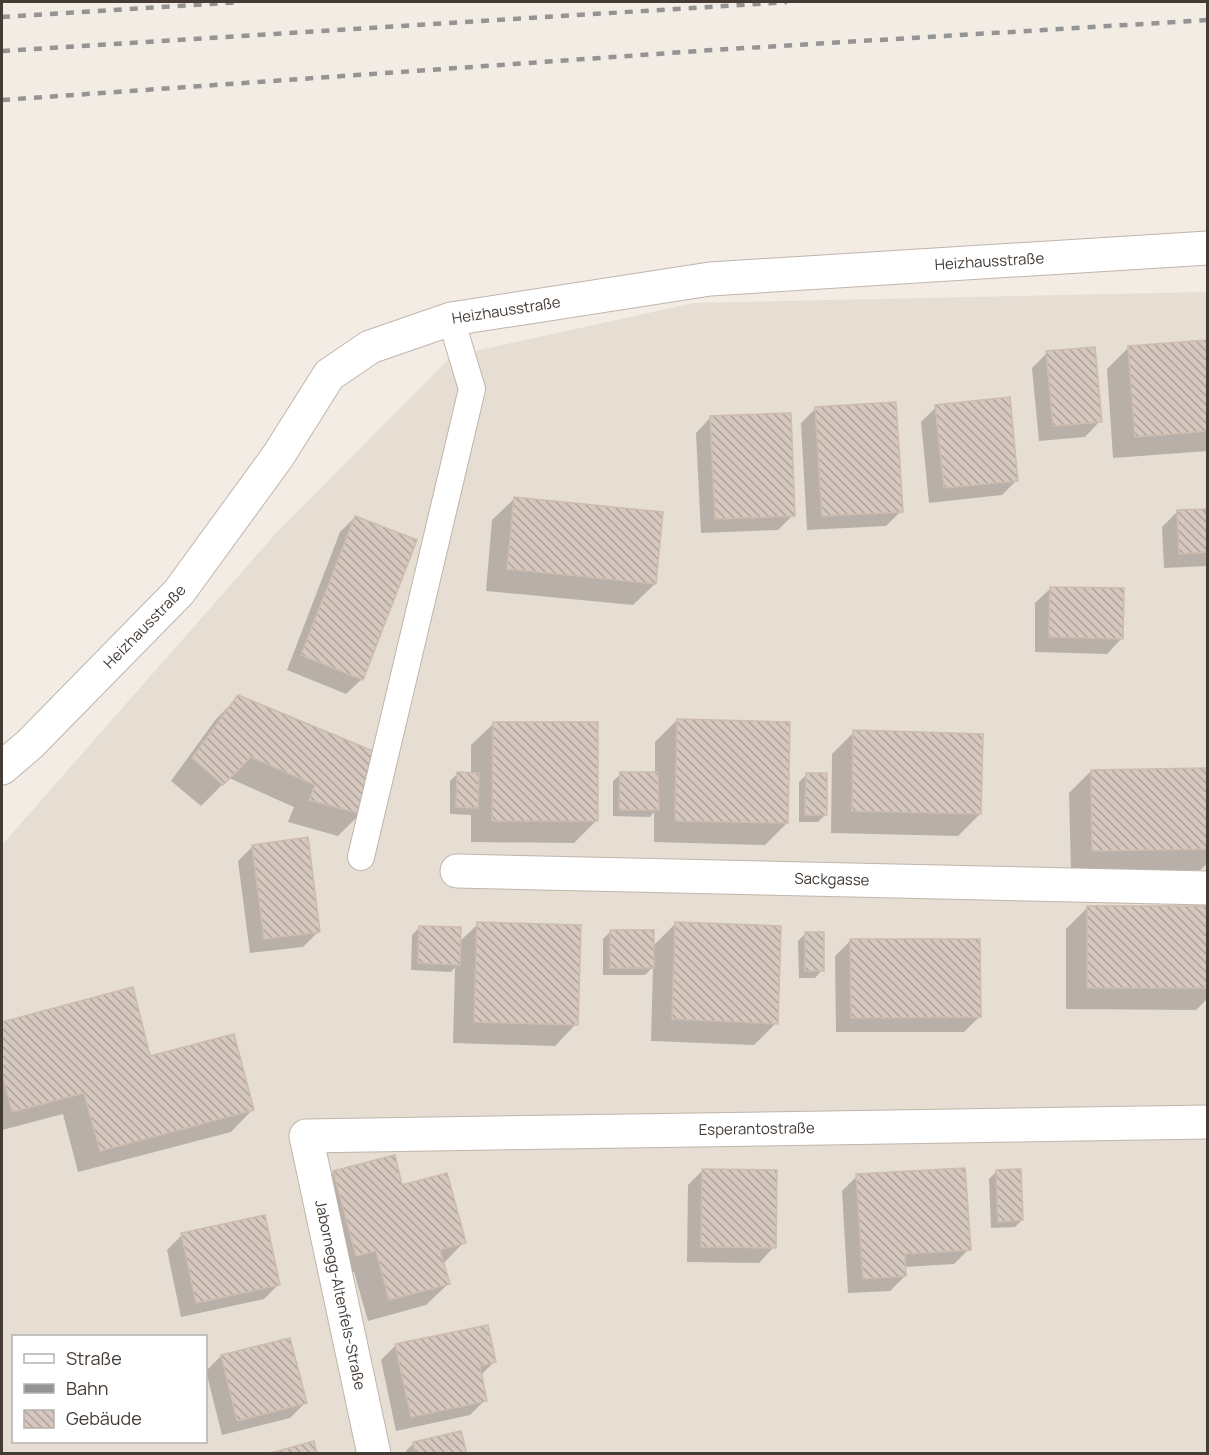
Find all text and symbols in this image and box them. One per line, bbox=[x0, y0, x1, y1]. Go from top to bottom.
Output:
street label: Heizhausstraße bbox=[934, 247, 1045, 275]
street label: Heizhausstraße bbox=[450, 291, 562, 329]
street label: Heizhausstraße bbox=[99, 580, 191, 673]
street label: Sackgasse bbox=[794, 868, 870, 890]
street label: Esperantostraße bbox=[699, 1117, 815, 1140]
street label: Jabornegg-Altenfels-Straße bbox=[310, 1198, 371, 1392]
legend bbox=[12, 1335, 207, 1443]
text: Straße bbox=[66, 1346, 122, 1370]
text: Bahn bbox=[66, 1376, 108, 1400]
text: Gebäude bbox=[66, 1406, 142, 1430]

